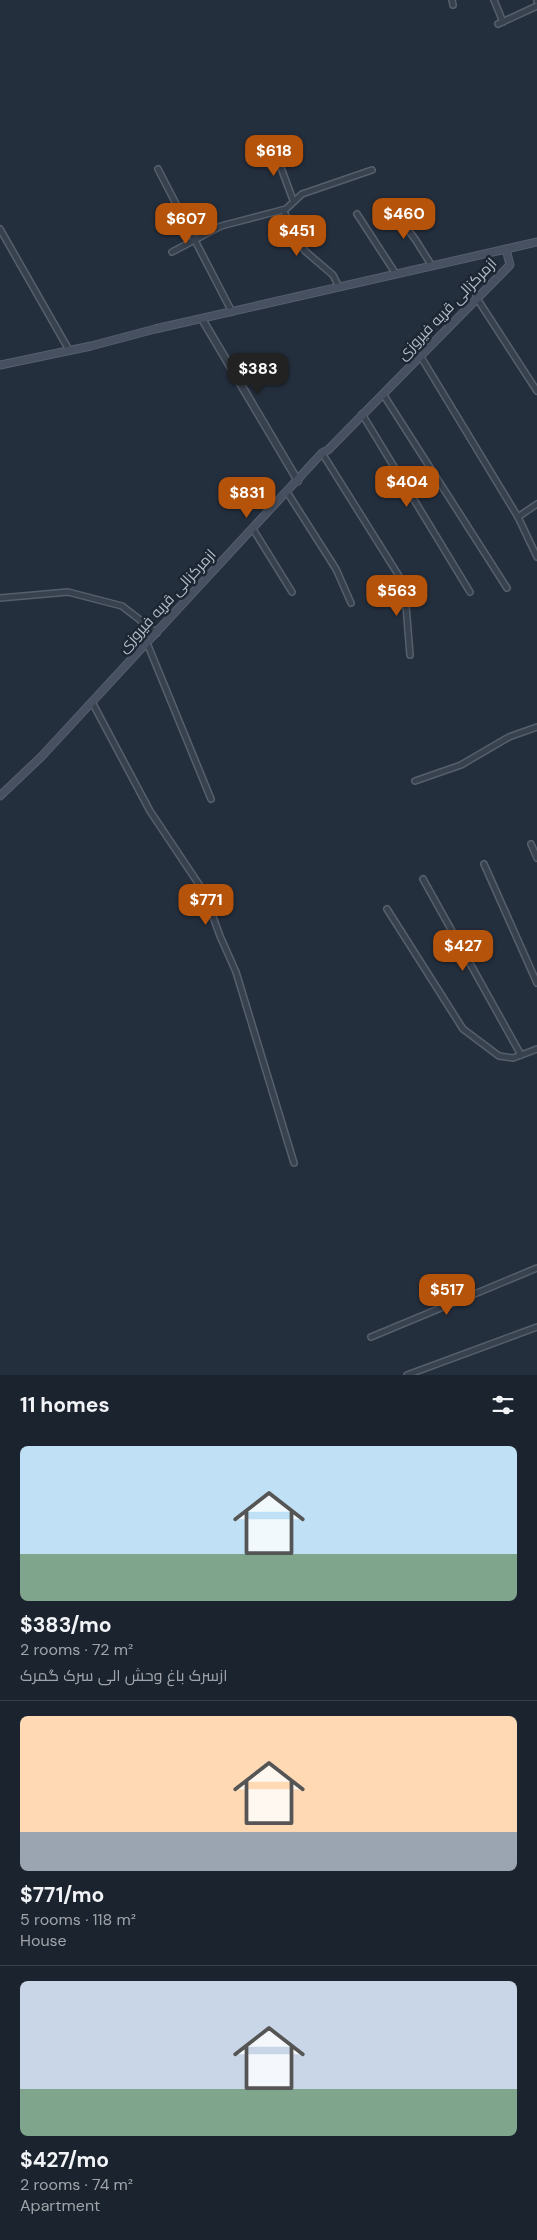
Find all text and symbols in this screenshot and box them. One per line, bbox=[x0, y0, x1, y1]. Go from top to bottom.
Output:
pin: $618 bbox=[244, 134, 304, 177]
text: $618 bbox=[256, 140, 292, 161]
pin: $460 bbox=[374, 198, 434, 240]
pin: $607 bbox=[156, 202, 216, 245]
text: $460 bbox=[383, 203, 425, 224]
text: $607 bbox=[166, 208, 206, 229]
pin: $451 bbox=[267, 214, 327, 257]
text: $451 bbox=[279, 220, 315, 241]
street label: ازمرکزالی قریه فیروزی bbox=[393, 253, 501, 365]
pin: $383 bbox=[228, 352, 288, 395]
text: $383 bbox=[238, 358, 278, 379]
pin: $404 bbox=[377, 466, 437, 508]
text: $404 bbox=[386, 471, 428, 492]
pin: $831 bbox=[217, 476, 277, 519]
text: $831 bbox=[229, 482, 265, 503]
street label: ازمرکزالی قریه فیروزی bbox=[114, 545, 220, 657]
pin: $563 bbox=[367, 574, 427, 617]
text: $563 bbox=[377, 580, 417, 601]
pin: $771 bbox=[176, 884, 236, 926]
text: $771 bbox=[190, 889, 222, 910]
pin: $427 bbox=[433, 930, 493, 972]
text: $427 bbox=[444, 935, 482, 956]
pin: $517 bbox=[417, 1274, 477, 1316]
text: $517 bbox=[430, 1279, 464, 1300]
text: 11 homes bbox=[20, 1391, 110, 1419]
icon: filters bbox=[489, 1391, 517, 1419]
icon: home bbox=[224, 1478, 314, 1568]
text: $383/mo bbox=[20, 1611, 112, 1639]
text: 2 rooms · 72 m² bbox=[20, 1639, 133, 1660]
text: ازسرک باغ وحش الی سرک گمرک bbox=[20, 1665, 228, 1686]
icon: home bbox=[224, 1748, 314, 1838]
text: $771/mo bbox=[20, 1881, 104, 1909]
text: 5 rooms · 118 m² bbox=[20, 1909, 136, 1930]
text: House bbox=[20, 1930, 67, 1951]
icon: home bbox=[224, 2013, 314, 2103]
text: $427/mo bbox=[20, 2146, 109, 2174]
text: 2 rooms · 74 m² bbox=[20, 2174, 133, 2195]
text: Apartment bbox=[20, 2195, 100, 2216]

